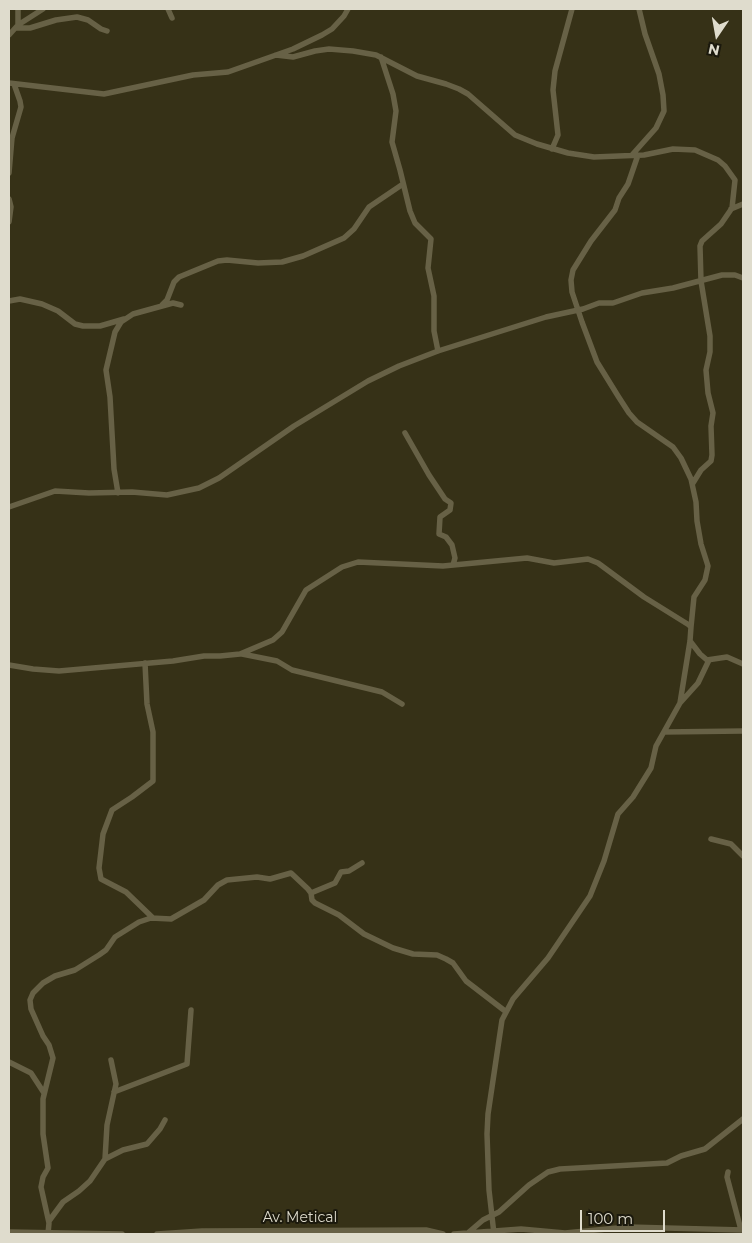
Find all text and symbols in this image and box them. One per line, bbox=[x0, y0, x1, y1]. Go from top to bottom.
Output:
north arrow bbox=[692, 10, 742, 60]
text: N bbox=[706, 40, 721, 60]
scale bar bbox=[582, 1200, 667, 1232]
text: 100 m bbox=[588, 1209, 633, 1228]
street label: Av. Metical bbox=[263, 1210, 337, 1226]

